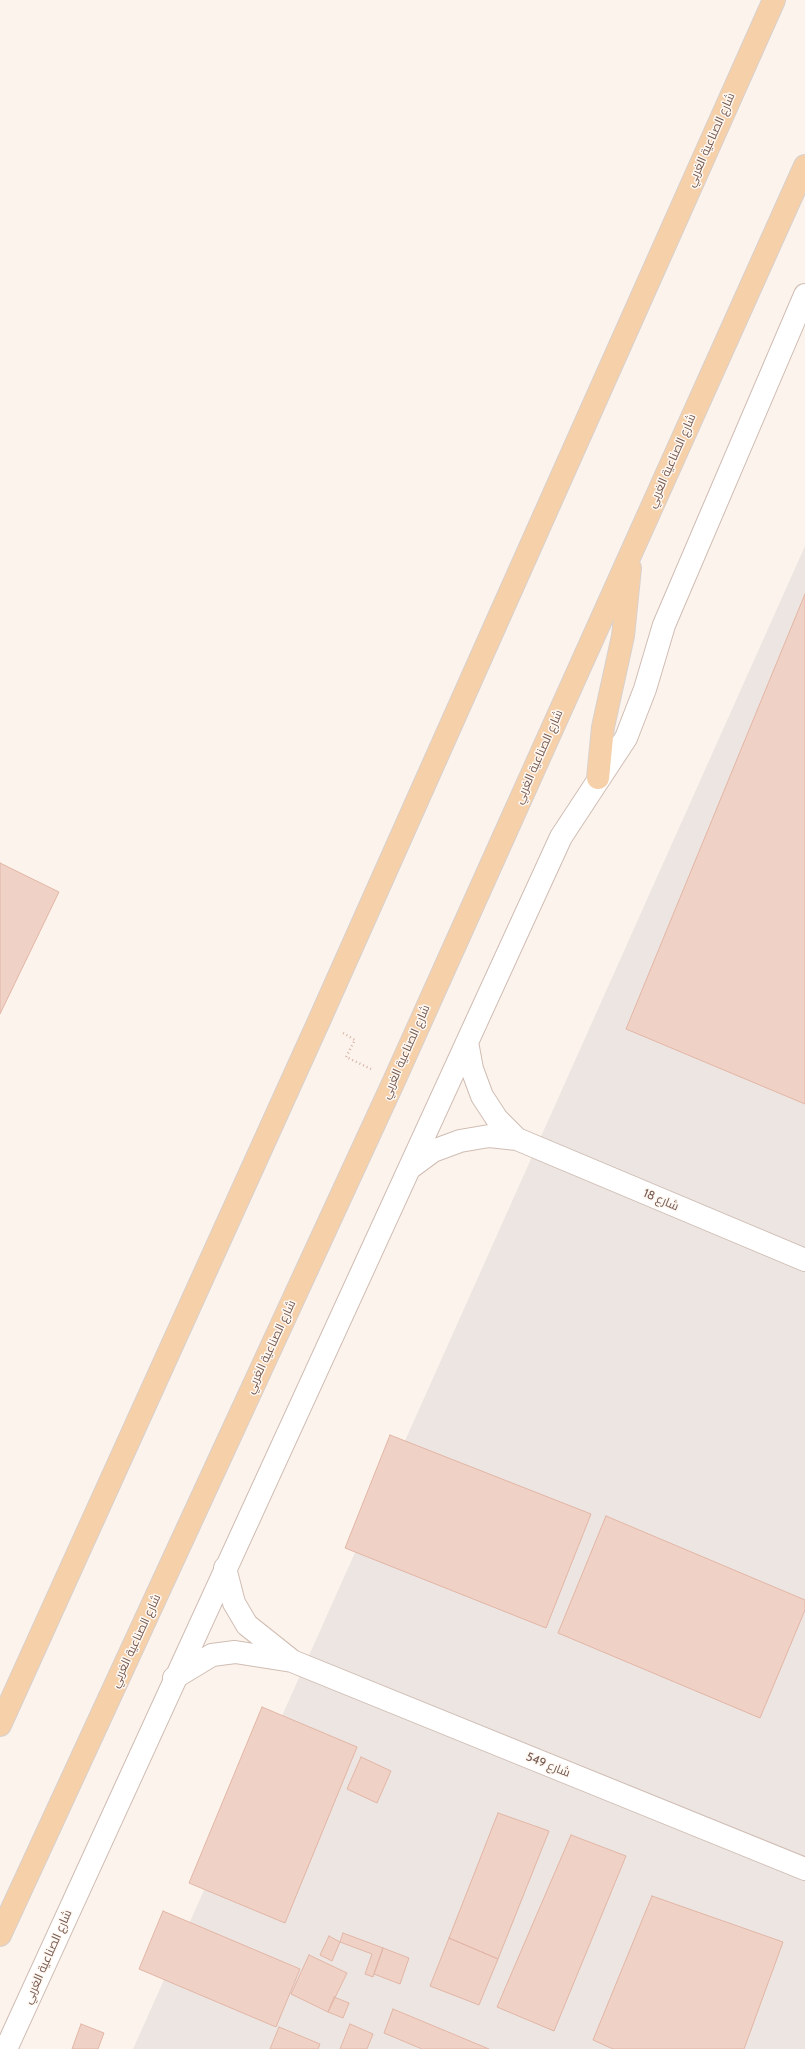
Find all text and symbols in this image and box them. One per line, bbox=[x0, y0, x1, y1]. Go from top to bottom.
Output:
street label: شارع الصناعية الغربي bbox=[684, 91, 738, 189]
street label: شارع الصناعية الغربي bbox=[645, 412, 699, 510]
street label: شارع الصناعية الغربي bbox=[512, 708, 566, 806]
street label: شارع الصناعية الغربي bbox=[379, 1003, 433, 1101]
street label: شارع 18 bbox=[641, 1186, 681, 1214]
street label: شارع الصناعية الغربي bbox=[243, 1298, 299, 1396]
street label: شارع الصناعية الغربي bbox=[108, 1592, 164, 1690]
street label: شارع 549 bbox=[524, 1750, 572, 1780]
street label: شارع الصناعية الغربي bbox=[21, 1908, 75, 2006]

